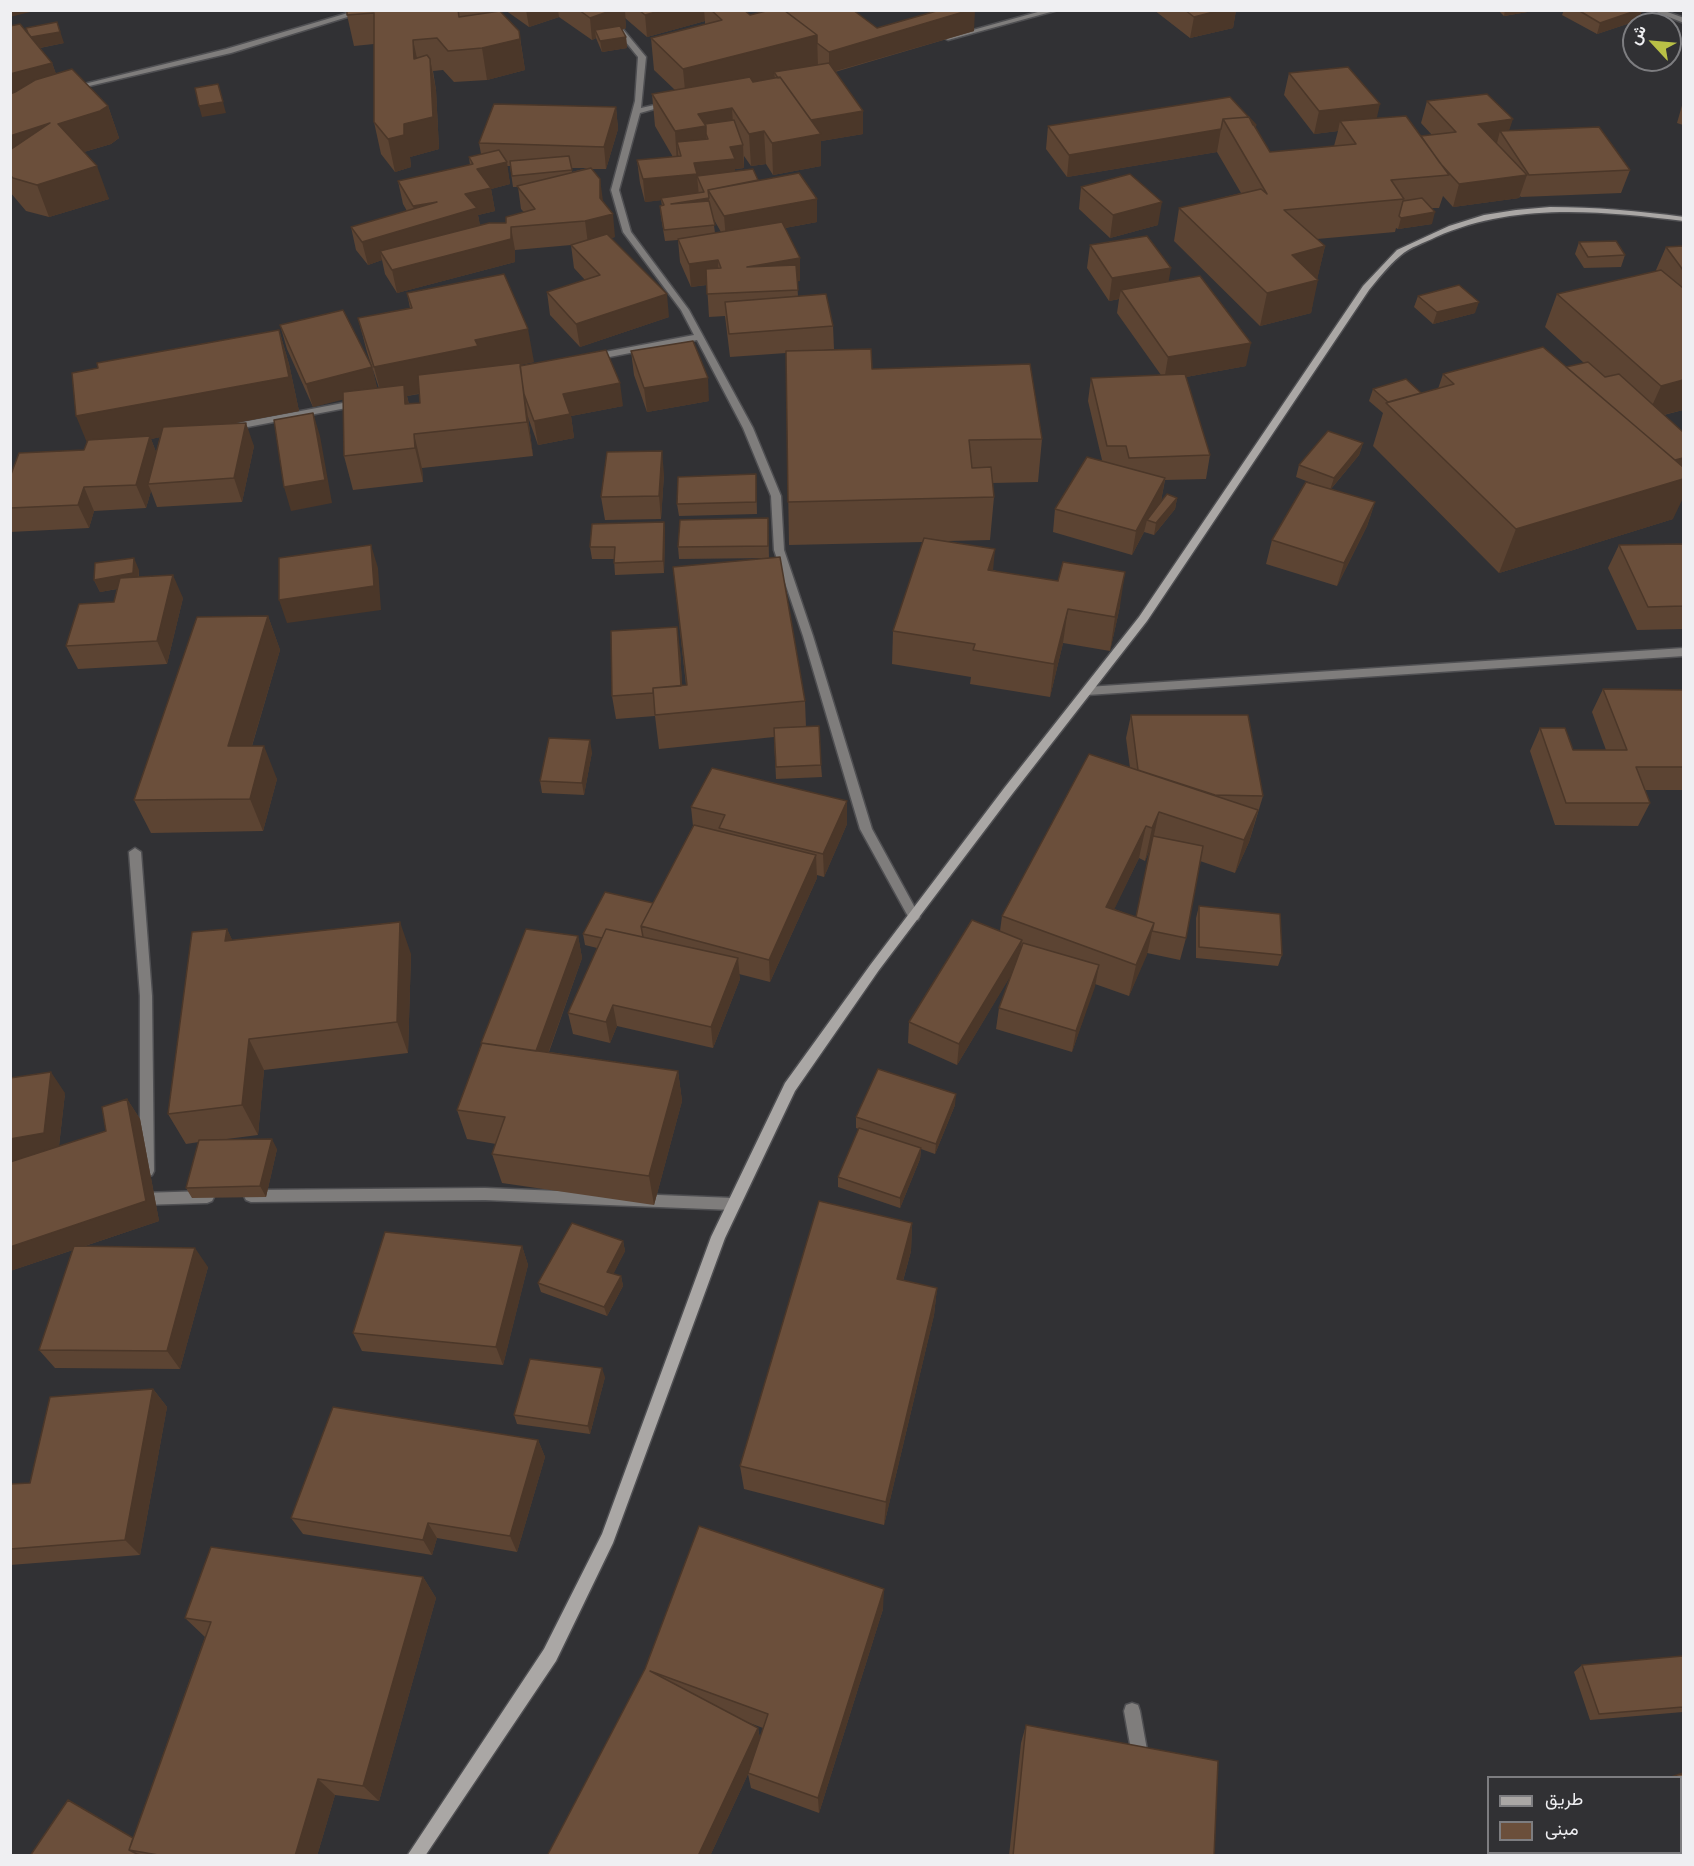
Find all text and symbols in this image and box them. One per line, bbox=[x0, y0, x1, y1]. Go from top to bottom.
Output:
north arrow bbox=[1622, 12, 1682, 72]
text: ش bbox=[1624, 22, 1650, 48]
legend bbox=[1487, 1776, 1682, 1854]
text: طريق bbox=[1545, 1788, 1583, 1810]
text: مبنى bbox=[1545, 1818, 1579, 1840]

